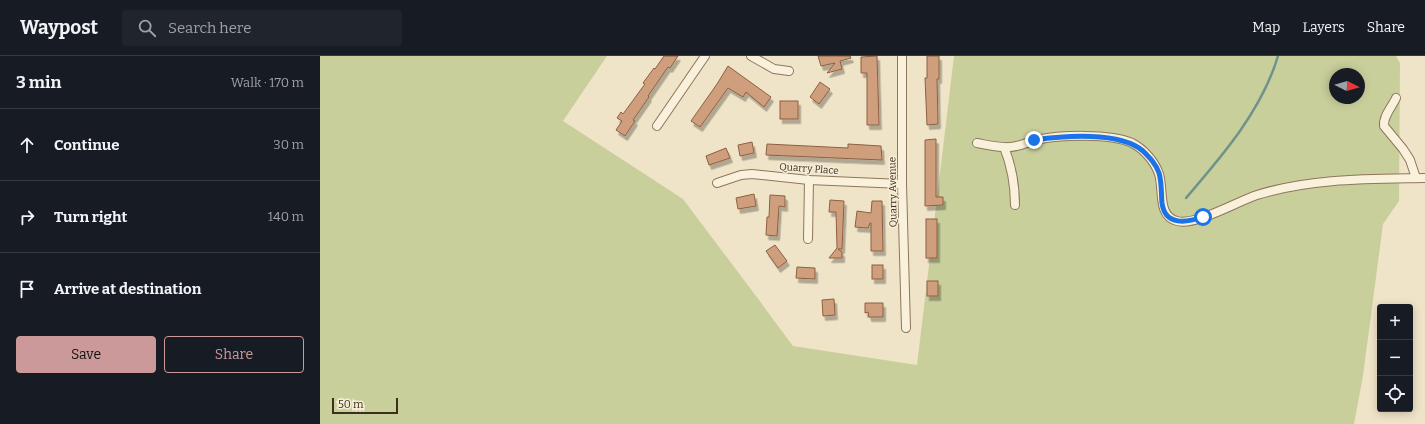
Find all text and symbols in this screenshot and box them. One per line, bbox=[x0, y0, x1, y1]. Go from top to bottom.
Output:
search box bbox=[122, 10, 402, 46]
text: Waypost bbox=[20, 16, 98, 39]
icon: search bbox=[136, 17, 158, 39]
text: Search here bbox=[168, 19, 251, 37]
text: Map bbox=[1252, 19, 1280, 36]
text: Layers bbox=[1302, 19, 1345, 36]
text: Share bbox=[1367, 19, 1405, 36]
north arrow bbox=[1329, 68, 1365, 104]
text: 3 min bbox=[16, 72, 61, 93]
text: Walk · 170 m bbox=[231, 75, 304, 90]
route end bbox=[1025, 131, 1043, 149]
icon: ahead bbox=[16, 134, 38, 156]
text: Continue bbox=[54, 136, 120, 154]
text: 30 m bbox=[273, 137, 304, 152]
street label: Quarry Avenue bbox=[886, 157, 900, 227]
street label: Quarry Place bbox=[779, 161, 839, 177]
icon: right bbox=[16, 206, 38, 228]
text: Turn right bbox=[54, 208, 127, 226]
route start bbox=[1194, 208, 1212, 226]
text: 140 m bbox=[268, 209, 304, 224]
icon: arrive bbox=[16, 278, 38, 300]
text: Arrive at destination bbox=[54, 280, 201, 298]
map controls bbox=[1377, 304, 1413, 412]
button: + bbox=[1377, 304, 1413, 340]
button: Save bbox=[16, 336, 156, 373]
button: Share bbox=[164, 336, 304, 373]
button: − bbox=[1377, 340, 1413, 376]
button: locate bbox=[1377, 376, 1413, 412]
scale bar bbox=[332, 396, 398, 415]
text: 50 m bbox=[338, 398, 364, 411]

